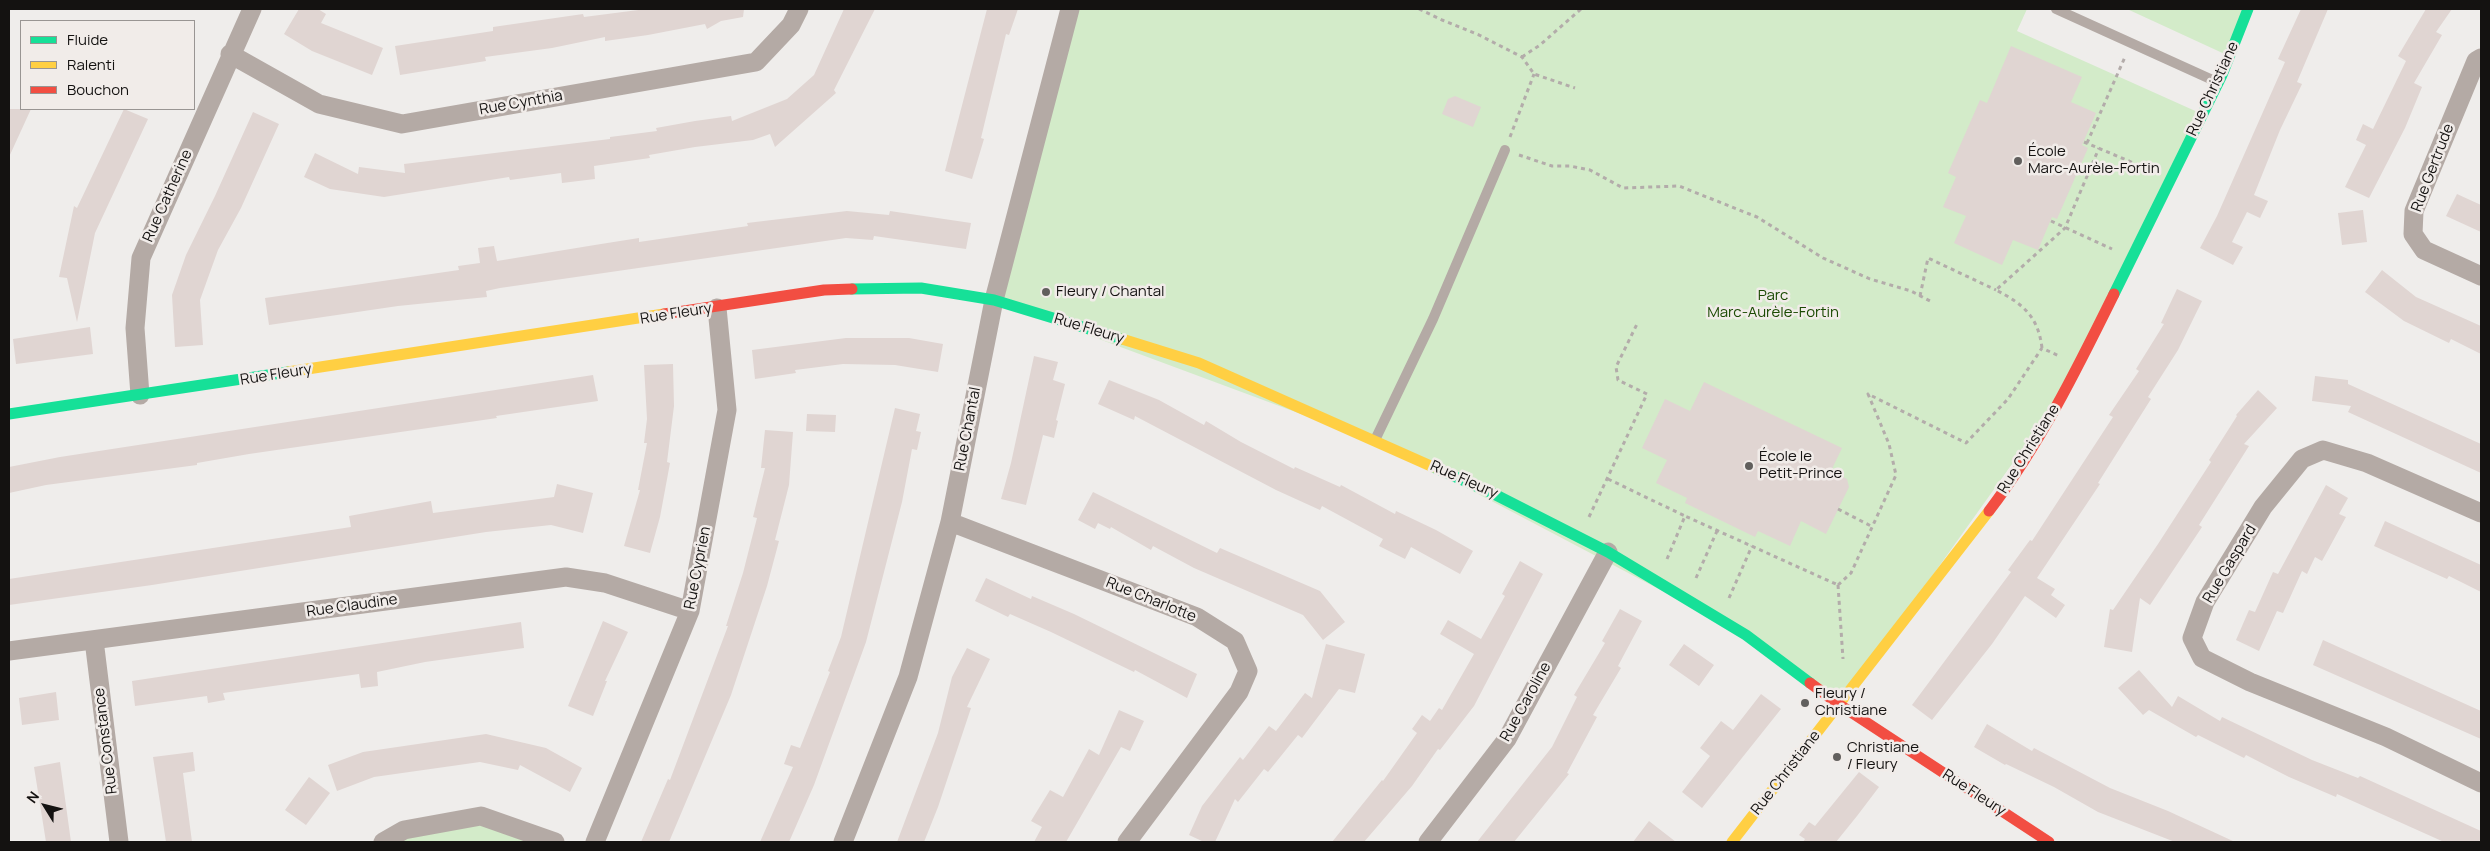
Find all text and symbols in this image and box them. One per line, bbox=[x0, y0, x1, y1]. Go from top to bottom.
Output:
legend bbox=[20, 20, 195, 110]
text: Fluide bbox=[67, 29, 108, 50]
street label: Rue Christiane bbox=[2183, 39, 2243, 139]
text: Ralenti bbox=[67, 54, 115, 75]
text: Bouchon bbox=[67, 79, 129, 100]
street label: Rue Cynthia bbox=[478, 87, 564, 119]
street label: Rue Gertrude bbox=[2408, 121, 2458, 215]
place label: École Marc-Aurèle-Fortin bbox=[2028, 143, 2160, 178]
street label: Rue Catherine bbox=[140, 147, 196, 245]
marker: École Marc-Aurèle-Fortin bbox=[2012, 155, 2024, 167]
place label: Fleury / Chantal bbox=[1056, 283, 1164, 301]
marker: Fleury / Chantal bbox=[1040, 286, 1052, 298]
park label: Parc Marc-Aurèle-Fortin bbox=[1707, 287, 1839, 322]
street label: Rue Fleury bbox=[639, 299, 713, 329]
street label: Rue Fleury bbox=[1052, 310, 1126, 348]
street label: Rue Fleury bbox=[239, 360, 313, 390]
street label: Rue Chantal bbox=[951, 386, 985, 472]
street label: Rue Christiane bbox=[1994, 401, 2064, 497]
place label: École le Petit-Prince bbox=[1759, 448, 1842, 483]
street label: Rue Fleury bbox=[1427, 457, 1501, 503]
marker: École le Petit-Prince bbox=[1743, 460, 1755, 472]
street label: Rue Gaspard bbox=[2200, 522, 2260, 606]
street label: Rue Cyprien bbox=[681, 525, 715, 611]
street label: Rue Charlotte bbox=[1103, 574, 1199, 626]
street label: Rue Claudine bbox=[305, 591, 399, 621]
street label: Rue Caroline bbox=[1497, 659, 1555, 745]
place label: Fleury / Christiane bbox=[1815, 685, 1887, 720]
street label: Rue Constance bbox=[91, 687, 121, 795]
marker: Fleury / Christiane bbox=[1799, 697, 1811, 709]
street label: Rue Christiane bbox=[1747, 727, 1825, 819]
place label: Christiane / Fleury bbox=[1847, 739, 1919, 774]
marker: Christiane / Fleury bbox=[1831, 751, 1843, 763]
street label: Rue Fleury bbox=[1939, 766, 2009, 820]
north arrow bbox=[20, 781, 70, 831]
text: N bbox=[22, 787, 43, 807]

